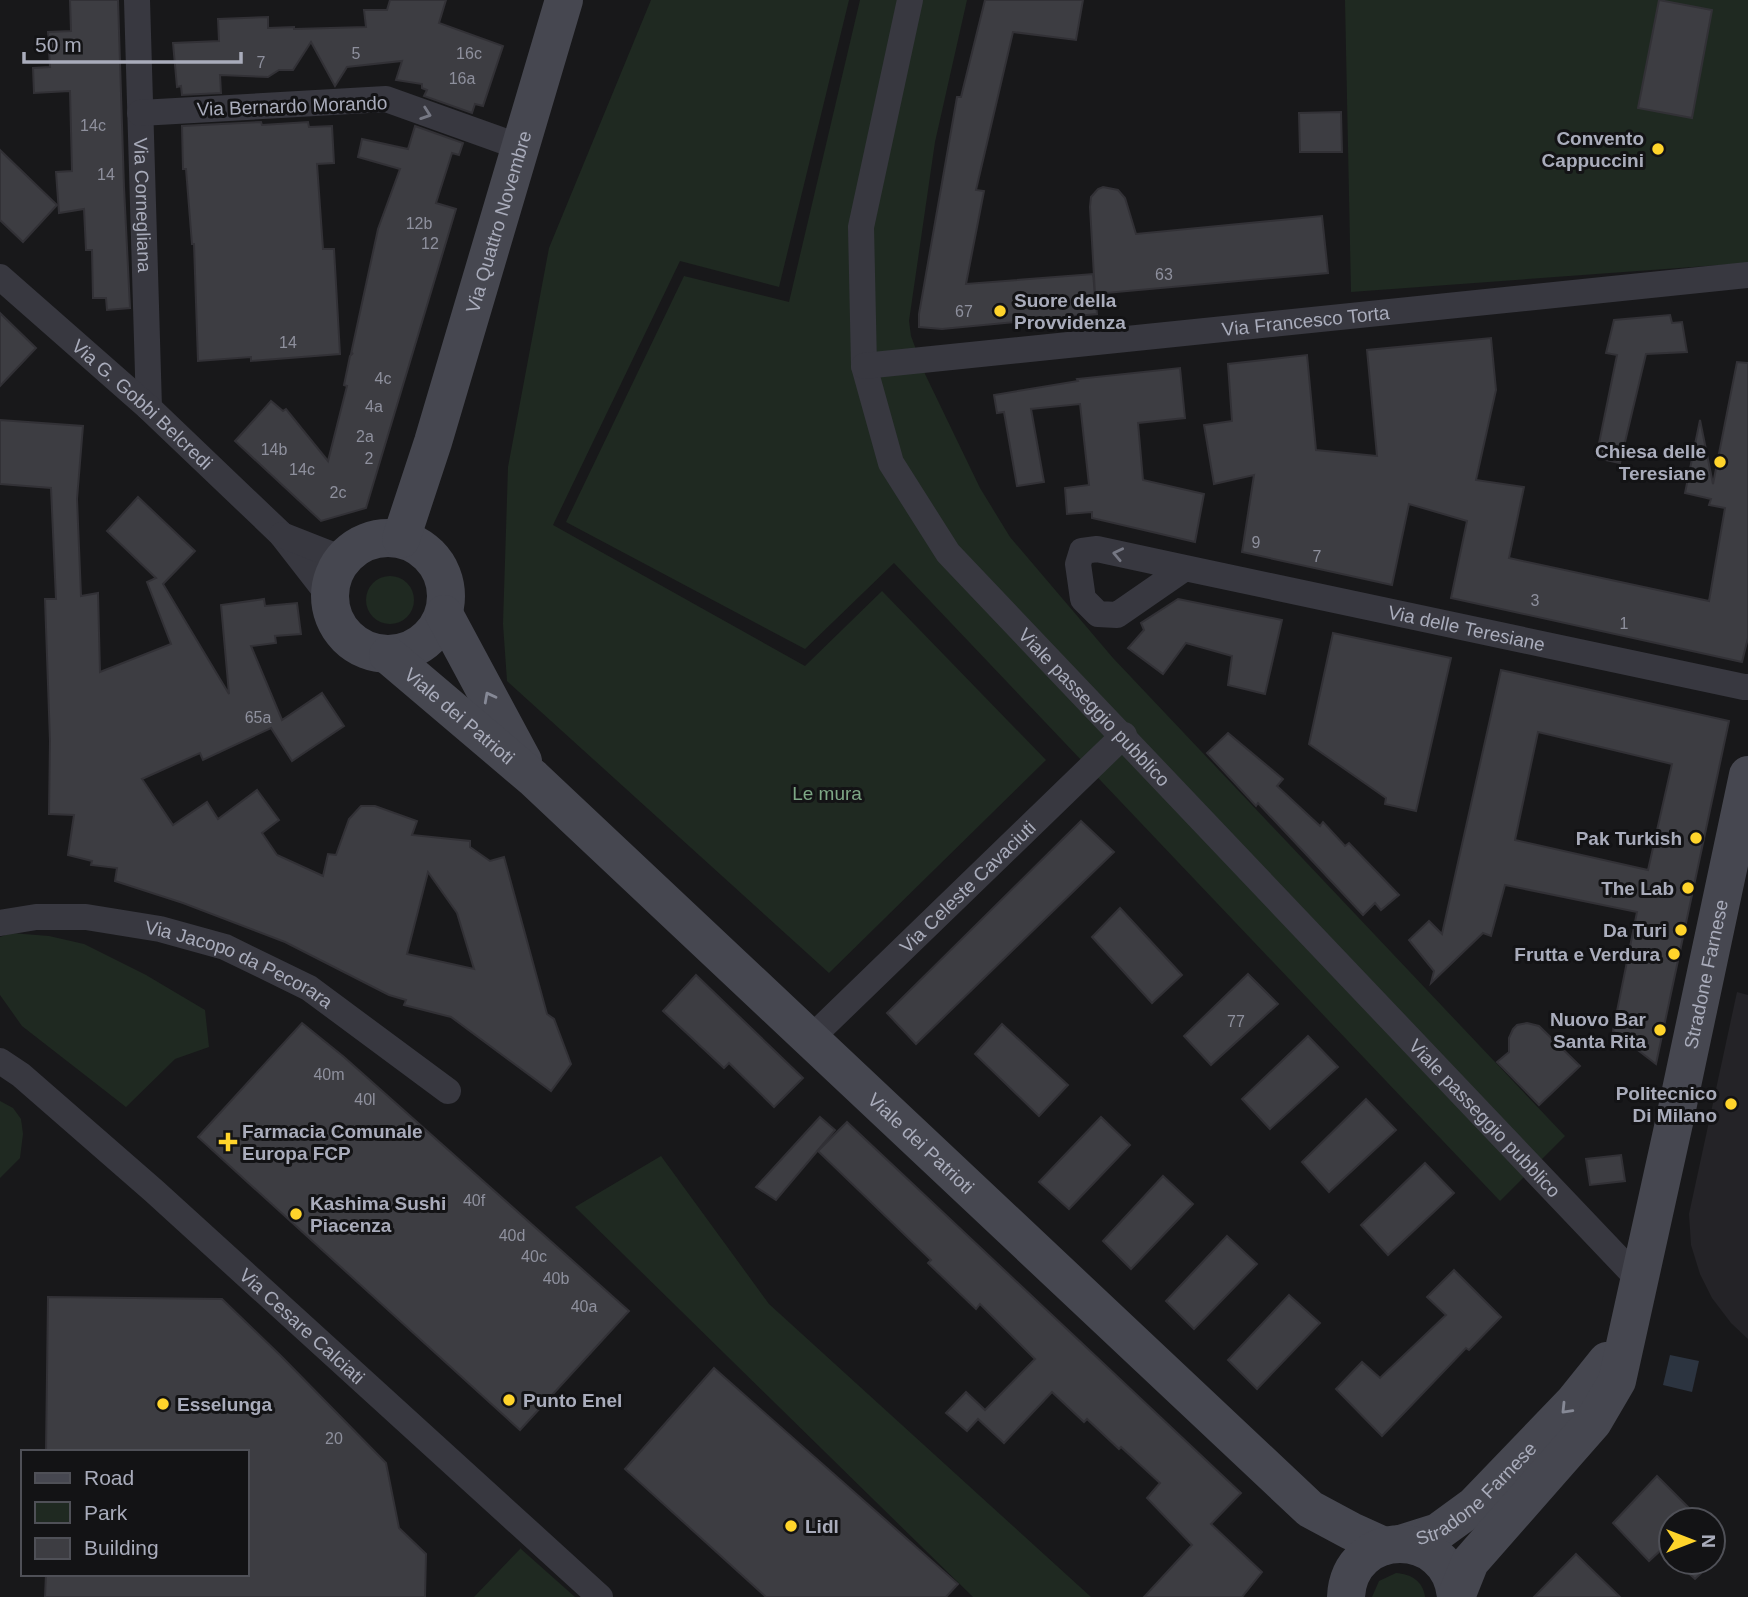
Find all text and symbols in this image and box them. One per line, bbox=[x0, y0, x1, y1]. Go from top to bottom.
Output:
scale bar bbox=[24, 21, 242, 65]
text: 50 m bbox=[35, 33, 82, 56]
house number: 5 bbox=[352, 45, 361, 62]
house number: 16c bbox=[456, 45, 482, 62]
house number: 7 bbox=[257, 54, 266, 71]
house number: 16a bbox=[449, 70, 475, 87]
street label: Via Bernardo Morando bbox=[196, 92, 388, 120]
one-way arrow bbox=[420, 105, 432, 119]
house number: 14c bbox=[80, 117, 106, 134]
street label: Via Quattro Novembre bbox=[461, 128, 535, 315]
place label: Convento Cappuccini bbox=[1542, 128, 1644, 171]
street label: Via Cornegliana bbox=[131, 137, 156, 273]
marker: Convento Cappuccini bbox=[1650, 141, 1666, 157]
house number: 14 bbox=[97, 166, 115, 183]
house number: 12b bbox=[406, 215, 432, 232]
house number: 12 bbox=[421, 235, 439, 252]
house number: 63 bbox=[1155, 266, 1173, 283]
place label: Suore della Provvidenza bbox=[1014, 290, 1126, 333]
street label: Via Francesco Torta bbox=[1221, 301, 1391, 340]
house number: 67 bbox=[955, 303, 973, 320]
marker: Suore della Provvidenza bbox=[992, 303, 1008, 319]
house number: 14 bbox=[279, 334, 297, 351]
street label: Via G. Gobbi Belcredi bbox=[68, 335, 217, 474]
house number: 4c bbox=[375, 370, 391, 387]
house number: 4a bbox=[365, 398, 383, 415]
house number: 2a bbox=[356, 428, 374, 445]
house number: 14b bbox=[261, 441, 287, 458]
place label: Chiesa delle Teresiane bbox=[1595, 441, 1706, 484]
house number: 2 bbox=[365, 450, 374, 467]
marker: Chiesa delle Teresiane bbox=[1712, 454, 1728, 470]
house number: 14c bbox=[289, 461, 315, 478]
house number: 2c bbox=[330, 484, 346, 501]
house number: 9 bbox=[1252, 534, 1261, 551]
one-way arrow bbox=[1112, 548, 1124, 563]
house number: 7 bbox=[1313, 548, 1322, 565]
house number: 3 bbox=[1531, 592, 1540, 609]
street label: Via delle Teresiane bbox=[1386, 601, 1547, 655]
house number: 1 bbox=[1620, 615, 1629, 632]
street label: Viale passeggio pubblico bbox=[1014, 624, 1174, 790]
street label: Viale dei Patrioti bbox=[401, 663, 519, 768]
one-way arrow bbox=[483, 692, 497, 704]
house number: 65a bbox=[245, 709, 271, 726]
park label: Le mura bbox=[792, 783, 862, 804]
street label: Via Celeste Cavaciuti bbox=[895, 816, 1039, 957]
place label: Pak Turkish bbox=[1576, 828, 1682, 849]
marker: Pak Turkish bbox=[1688, 830, 1704, 846]
place label: The Lab bbox=[1601, 878, 1674, 899]
marker: The Lab bbox=[1680, 880, 1696, 896]
street label: Stradone Farnese bbox=[1680, 897, 1732, 1051]
street label: Via Jacopo da Pecorara bbox=[144, 916, 337, 1013]
place label: Da Turi bbox=[1603, 920, 1667, 941]
marker: Da Turi bbox=[1673, 922, 1689, 938]
place label: Frutta e Verdura bbox=[1514, 944, 1660, 965]
marker: Frutta e Verdura bbox=[1666, 946, 1682, 962]
place label: Nuovo Bar Santa Rita bbox=[1550, 1009, 1647, 1052]
house number: 77 bbox=[1227, 1013, 1245, 1030]
marker: Nuovo Bar Santa Rita bbox=[1652, 1022, 1668, 1038]
street label: Viale passeggio pubblico bbox=[1405, 1035, 1565, 1201]
house number: 40m bbox=[313, 1066, 345, 1083]
place label: Politecnico Di Milano bbox=[1616, 1083, 1717, 1126]
street label: Viale dei Patrioti bbox=[864, 1088, 978, 1198]
house number: 40l bbox=[354, 1091, 376, 1108]
marker: Politecnico Di Milano bbox=[1723, 1096, 1739, 1112]
place label: Farmacia Comunale Europa FCP bbox=[242, 1121, 423, 1164]
marker: Farmacia Comunale Europa FCP bbox=[220, 1134, 236, 1150]
house number: 40f bbox=[463, 1192, 486, 1209]
place label: Kashima Sushi Piacenza bbox=[310, 1193, 446, 1236]
marker: Kashima Sushi Piacenza bbox=[288, 1206, 304, 1222]
house number: 40d bbox=[499, 1227, 525, 1244]
house number: 40c bbox=[521, 1248, 547, 1265]
street label: Via Cesare Calciati bbox=[235, 1264, 369, 1388]
house number: 40b bbox=[543, 1270, 569, 1287]
house number: 40a bbox=[571, 1298, 597, 1315]
place label: Punto Enel bbox=[523, 1390, 622, 1411]
marker: Punto Enel bbox=[501, 1392, 517, 1408]
place label: Esselunga bbox=[177, 1394, 272, 1415]
marker: Esselunga bbox=[155, 1396, 171, 1412]
one-way arrow bbox=[1562, 1401, 1574, 1414]
house number: 20 bbox=[325, 1430, 343, 1447]
street label: Stradone Farnese bbox=[1413, 1438, 1540, 1549]
legend bbox=[21, 1450, 248, 1576]
text: Road bbox=[84, 1466, 134, 1489]
text: Park bbox=[84, 1501, 128, 1524]
north arrow bbox=[1657, 1506, 1727, 1576]
place label: Lidl bbox=[805, 1516, 839, 1537]
marker: Lidl bbox=[783, 1518, 799, 1534]
text: N bbox=[1698, 1534, 1719, 1548]
text: Building bbox=[84, 1536, 159, 1559]

